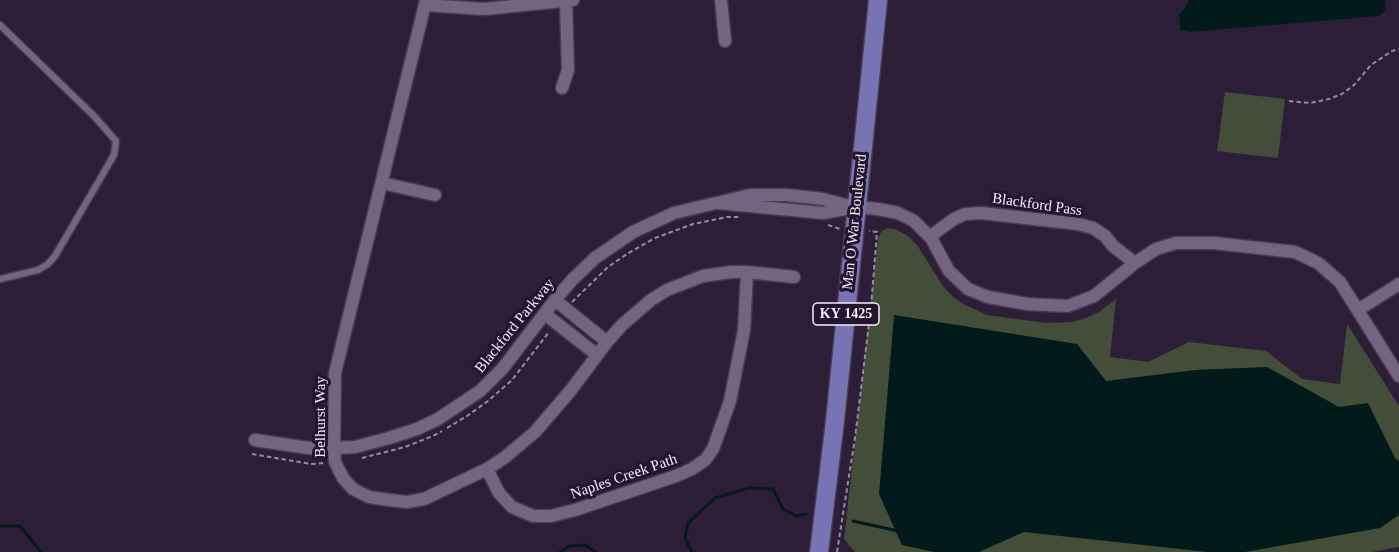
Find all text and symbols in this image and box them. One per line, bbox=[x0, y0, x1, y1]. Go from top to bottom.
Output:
street label: Man O War Boulevard bbox=[839, 153, 871, 291]
street label: Blackford Pass bbox=[991, 190, 1083, 220]
street label: Blackford Parkway bbox=[471, 275, 559, 377]
road number: KY 1425 bbox=[813, 303, 879, 325]
street label: Belhurst Way bbox=[312, 376, 330, 458]
street label: Naples Creek Path bbox=[568, 450, 680, 504]

